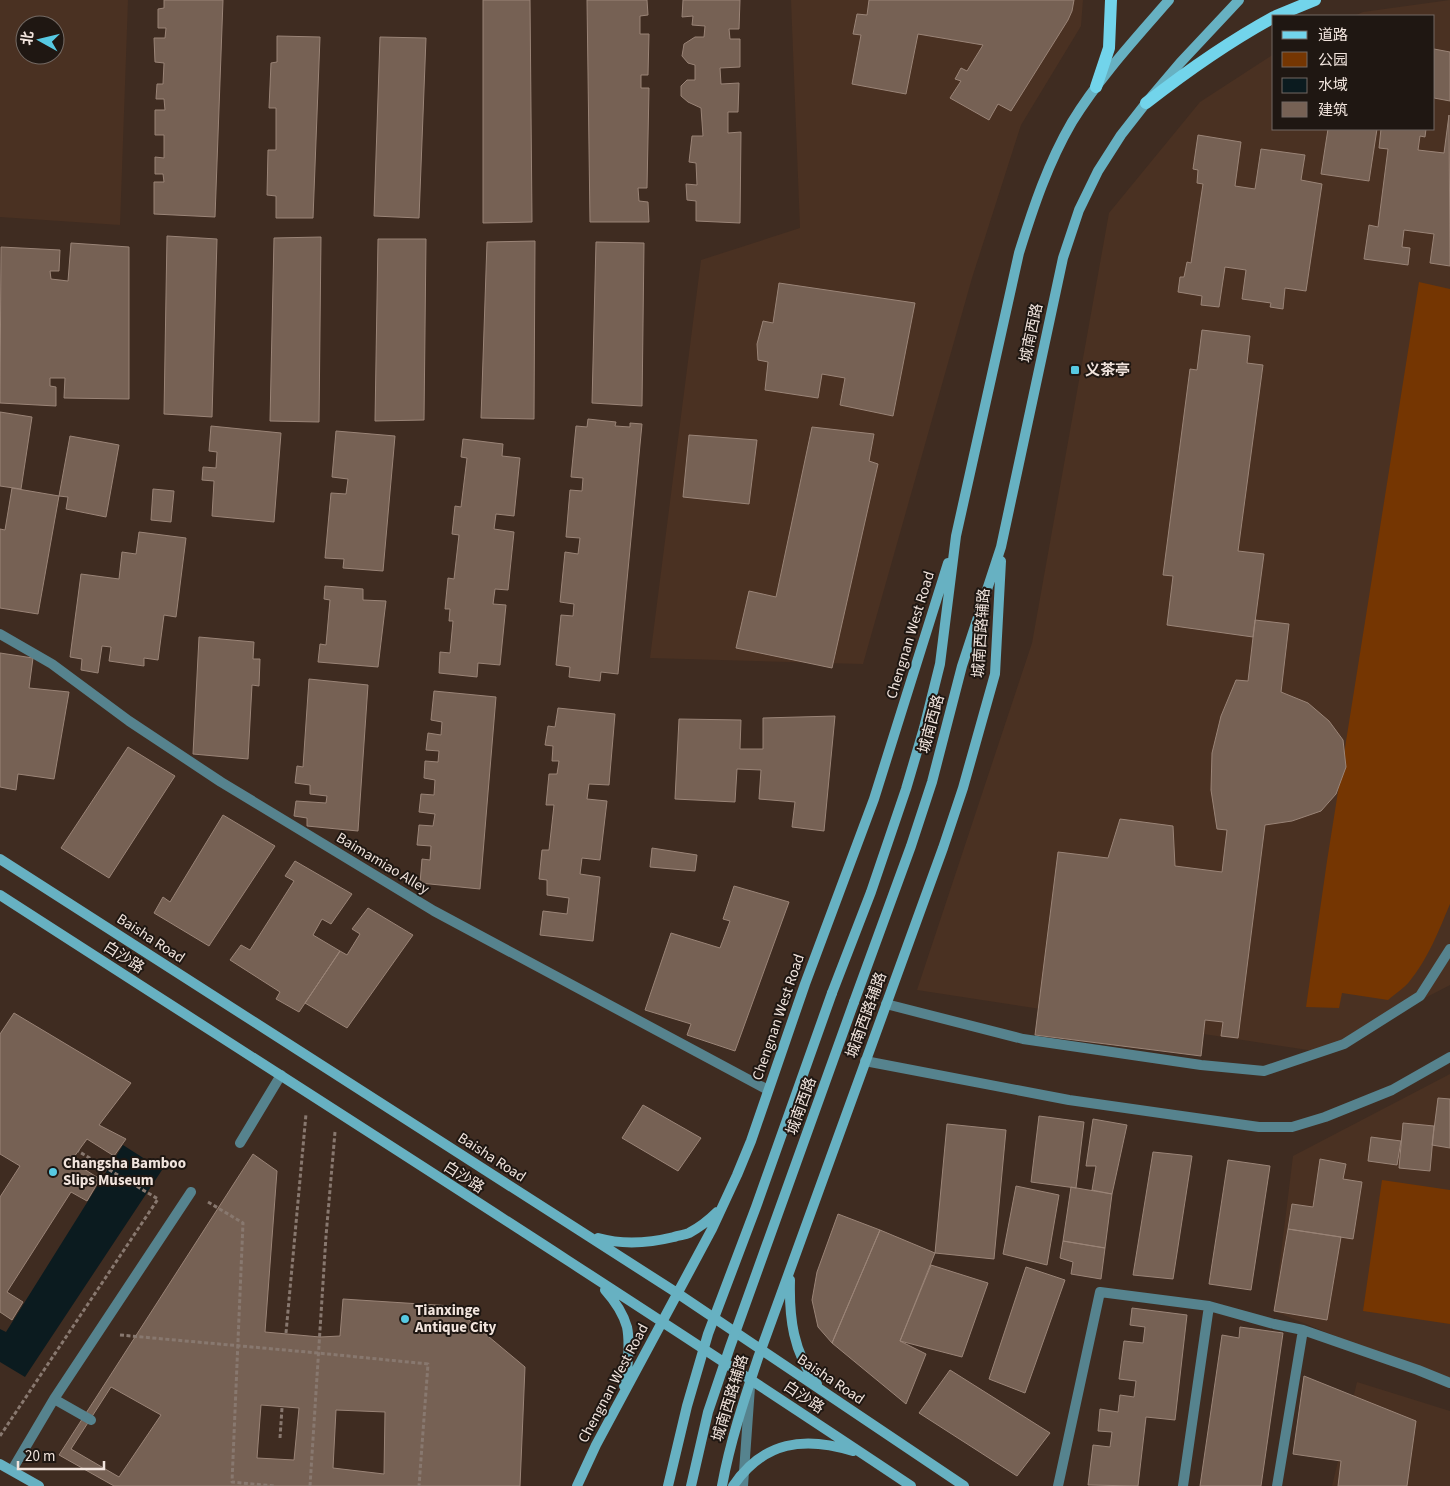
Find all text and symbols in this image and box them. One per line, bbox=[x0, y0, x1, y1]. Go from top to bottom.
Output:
north arrow bbox=[15, 15, 65, 65]
legend bbox=[1272, 15, 1435, 130]
text: 道路 bbox=[1318, 25, 1348, 46]
text: 北 bbox=[17, 30, 39, 47]
text: 公园 bbox=[1318, 50, 1348, 71]
text: 水域 bbox=[1318, 75, 1348, 96]
text: 建筑 bbox=[1318, 100, 1348, 121]
street label: 城南西路 bbox=[1015, 302, 1048, 365]
place label: 义茶亭 bbox=[1085, 360, 1130, 381]
marker: 义茶亭 bbox=[1069, 364, 1081, 376]
street label: Chengnan West Road bbox=[881, 569, 940, 702]
street label: 城南西路辅路 bbox=[968, 587, 995, 679]
street label: 城南西路 bbox=[914, 692, 949, 756]
street label: Baimamiao Alley bbox=[332, 827, 433, 900]
street label: Baisha Road bbox=[113, 909, 189, 968]
street label: 白沙路 bbox=[99, 936, 148, 978]
street label: Chengnan West Road bbox=[747, 951, 810, 1083]
street label: 城南西路辅路 bbox=[841, 969, 892, 1061]
street label: 城南西路 bbox=[781, 1074, 822, 1138]
street label: Baisha Road bbox=[454, 1128, 530, 1187]
place label: Changsha Bamboo Slips Museum bbox=[63, 1153, 186, 1191]
street label: 白沙路 bbox=[439, 1156, 488, 1198]
marker: Changsha Bamboo Slips Museum bbox=[47, 1166, 59, 1178]
place label: Tianxinge Antique City bbox=[414, 1300, 497, 1338]
marker: Tianxinge Antique City bbox=[399, 1313, 411, 1325]
street label: Chengnan West Road bbox=[573, 1320, 654, 1447]
street label: Baisha Road bbox=[793, 1349, 869, 1410]
street label: 城南西路辅路 bbox=[707, 1352, 754, 1444]
street label: 白沙路 bbox=[779, 1376, 828, 1419]
scale bar bbox=[18, 1438, 104, 1470]
text: 20 m bbox=[25, 1446, 55, 1467]

